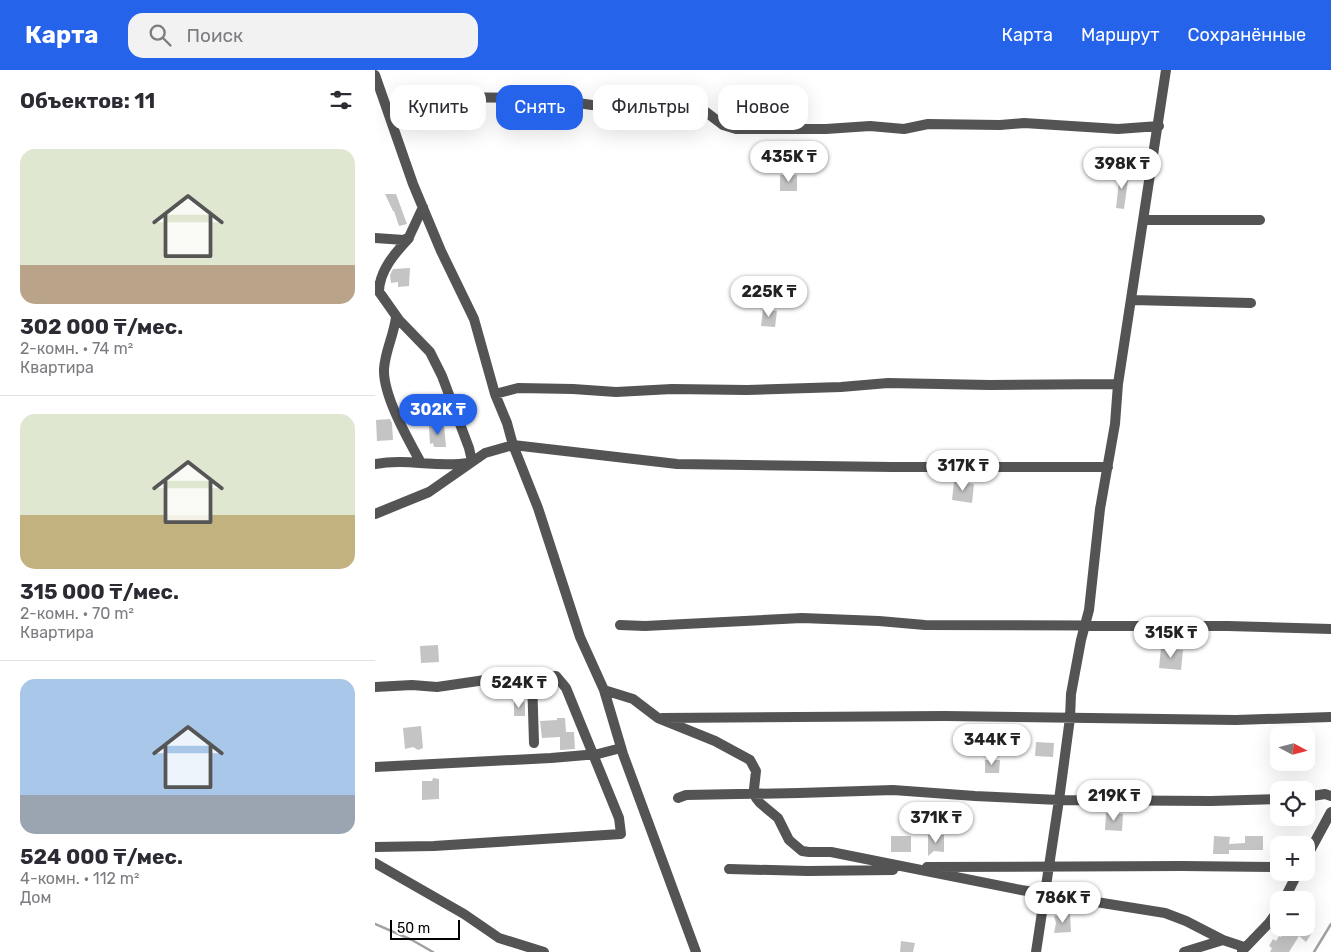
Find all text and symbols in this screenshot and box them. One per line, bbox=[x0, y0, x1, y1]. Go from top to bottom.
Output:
search box bbox=[128, 13, 478, 58]
text: Карта bbox=[25, 21, 98, 49]
icon: search bbox=[146, 21, 174, 49]
text: Поиск bbox=[186, 24, 243, 47]
text: Карта bbox=[1002, 24, 1053, 46]
text: Маршрут bbox=[1081, 24, 1160, 46]
text: Сохранённые bbox=[1188, 24, 1306, 46]
chip: Купить bbox=[390, 85, 486, 130]
chip: Снять bbox=[496, 85, 583, 130]
chip: Фильтры bbox=[593, 85, 708, 130]
chip: Новое bbox=[718, 85, 808, 130]
icon: filters bbox=[327, 86, 355, 114]
text: Объектов: 11 bbox=[20, 88, 155, 113]
pin: 435K ₸ bbox=[748, 140, 830, 183]
text: 435K ₸ bbox=[761, 147, 817, 166]
pin: 398K ₸ bbox=[1081, 148, 1163, 190]
text: 398K ₸ bbox=[1094, 154, 1150, 173]
icon: home bbox=[143, 181, 233, 271]
pin: 225K ₸ bbox=[728, 276, 810, 318]
text: 225K ₸ bbox=[741, 282, 797, 301]
text: 302 000 ₸/мес. bbox=[20, 314, 183, 339]
text: 2-комн. · 74 m² bbox=[20, 339, 133, 358]
text: Квартира bbox=[20, 358, 94, 377]
pin: 302K ₸ bbox=[397, 394, 479, 436]
text: 302K ₸ bbox=[410, 400, 466, 419]
icon: home bbox=[143, 447, 233, 537]
pin: 317K ₸ bbox=[922, 450, 1004, 492]
text: 317K ₸ bbox=[937, 456, 989, 475]
text: 315 000 ₸/мес. bbox=[20, 579, 179, 604]
text: 2-комн. · 70 m² bbox=[20, 604, 134, 623]
pin: 315K ₸ bbox=[1130, 616, 1212, 659]
text: Квартира bbox=[20, 623, 94, 642]
text: 315K ₸ bbox=[1145, 623, 1197, 642]
pin: 524K ₸ bbox=[478, 666, 560, 709]
text: 524K ₸ bbox=[491, 673, 547, 692]
icon: home bbox=[143, 712, 233, 802]
pin: 344K ₸ bbox=[951, 724, 1033, 766]
north arrow bbox=[1270, 726, 1315, 771]
map controls bbox=[1270, 726, 1315, 936]
text: 344K ₸ bbox=[964, 730, 1020, 749]
pin: 219K ₸ bbox=[1073, 780, 1155, 822]
button: locate bbox=[1270, 781, 1315, 826]
text: 219K ₸ bbox=[1088, 786, 1140, 805]
pin: 371K ₸ bbox=[895, 802, 977, 844]
text: 371K ₸ bbox=[910, 808, 962, 827]
button: + bbox=[1270, 836, 1315, 881]
text: 524 000 ₸/мес. bbox=[20, 844, 183, 869]
text: 4-комн. · 112 m² bbox=[20, 869, 140, 888]
pin: 786K ₸ bbox=[1022, 882, 1104, 924]
text: Дом bbox=[20, 888, 51, 907]
text: 786K ₸ bbox=[1036, 888, 1090, 907]
button: − bbox=[1270, 891, 1315, 936]
scale bar bbox=[390, 917, 460, 940]
text: 50 m bbox=[397, 920, 430, 937]

